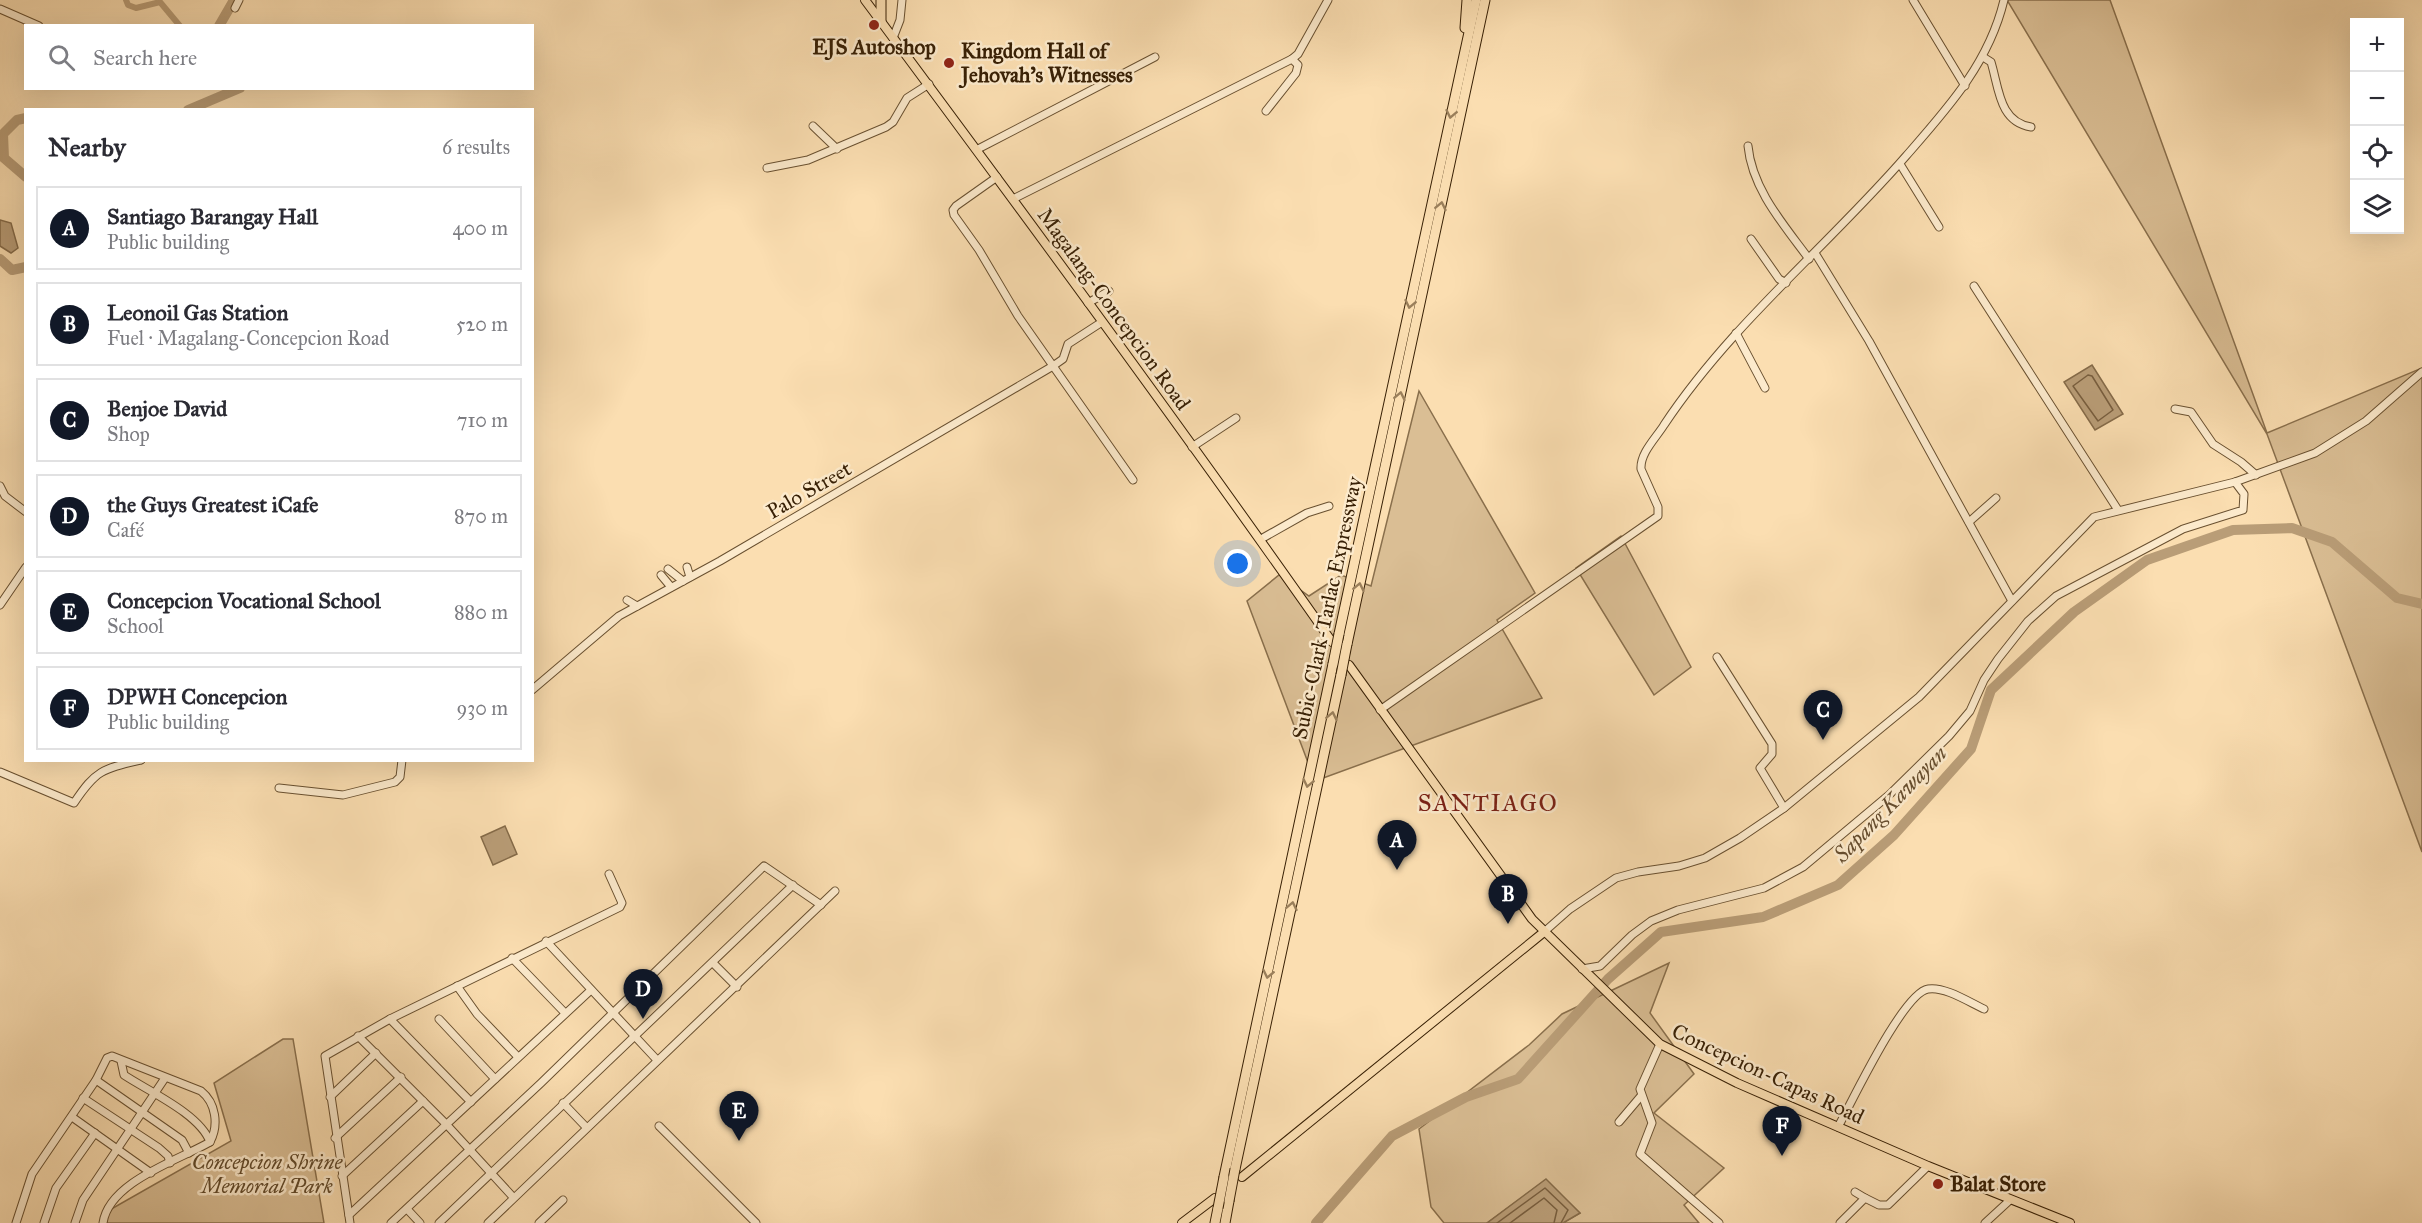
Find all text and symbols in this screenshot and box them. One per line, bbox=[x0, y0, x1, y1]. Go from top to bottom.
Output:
marker: EJS Autoshop bbox=[867, 18, 881, 32]
map controls bbox=[2350, 18, 2404, 234]
button: + bbox=[2350, 18, 2404, 72]
search box bbox=[24, 24, 534, 90]
place label: EJS Autoshop bbox=[812, 34, 936, 61]
place label: Kingdom Hall of Jehovah's Witnesses bbox=[958, 38, 1133, 89]
icon: search bbox=[45, 41, 78, 74]
text: Search here bbox=[93, 44, 197, 71]
marker: Kingdom Hall of Jehovah's Witnesses bbox=[942, 56, 956, 70]
button: − bbox=[2350, 72, 2404, 126]
one-way arrow bbox=[1446, 108, 1459, 118]
button: locate bbox=[2350, 126, 2404, 180]
text: Nearby bbox=[48, 131, 126, 163]
text: 6 results bbox=[442, 135, 510, 159]
button: layers bbox=[2350, 180, 2404, 234]
one-way arrow bbox=[1434, 201, 1447, 211]
text: Santiago Barangay Hall bbox=[107, 203, 318, 230]
street label: Magalang-Concepcion Road bbox=[1032, 203, 1196, 416]
text: A bbox=[63, 216, 76, 240]
text: 400 m bbox=[452, 216, 508, 240]
text: Public building bbox=[107, 230, 229, 254]
text: Leonoil Gas Station bbox=[107, 299, 288, 326]
one-way arrow bbox=[1405, 299, 1418, 309]
text: B bbox=[63, 312, 76, 336]
text: 520 m bbox=[456, 312, 508, 336]
text: Fuel · Magalang-Concepcion Road bbox=[107, 326, 390, 350]
one-way arrow bbox=[1393, 392, 1406, 402]
text: Benjoe David bbox=[107, 395, 227, 422]
text: C bbox=[63, 408, 76, 432]
text: 710 m bbox=[457, 408, 508, 432]
text: Shop bbox=[107, 422, 150, 446]
street label: Palo Street bbox=[762, 455, 856, 525]
street label: Subic-Clark-Tarlac Expressway bbox=[1286, 473, 1368, 742]
text: the Guys Greatest iCafe bbox=[107, 491, 318, 518]
text: D bbox=[62, 504, 77, 528]
text: 870 m bbox=[454, 504, 508, 528]
text: Café bbox=[107, 518, 144, 542]
your location bbox=[1223, 549, 1252, 578]
one-way arrow bbox=[1352, 582, 1365, 592]
text: Concepcion Vocational School bbox=[107, 587, 381, 614]
text: E bbox=[62, 600, 77, 624]
text: 880 m bbox=[454, 600, 508, 624]
text: School bbox=[107, 614, 164, 638]
text: DPWH Concepcion bbox=[107, 683, 287, 710]
pin: C bbox=[1804, 690, 1842, 740]
text: F bbox=[63, 696, 76, 720]
text: 930 m bbox=[457, 696, 508, 720]
text: Public building bbox=[107, 710, 229, 734]
one-way arrow bbox=[1325, 711, 1338, 721]
water label: Sapang Kawayan bbox=[1827, 740, 1953, 869]
one-way arrow bbox=[1302, 778, 1315, 788]
district label: SANTIAGO bbox=[1418, 788, 1558, 818]
pin: A bbox=[1378, 820, 1416, 870]
pin: B bbox=[1488, 874, 1528, 924]
one-way arrow bbox=[1284, 902, 1297, 912]
one-way arrow bbox=[1262, 969, 1275, 979]
pin: D bbox=[624, 970, 662, 1019]
street label: Concepcion-Capas Road bbox=[1668, 1018, 1869, 1130]
pin: E bbox=[720, 1092, 758, 1141]
pin: F bbox=[1762, 1106, 1802, 1156]
park label: Concepcion Shrine Memorial Park bbox=[192, 1149, 343, 1199]
place label: Balat Store bbox=[1950, 1171, 2046, 1197]
marker: Balat Store bbox=[1931, 1177, 1945, 1191]

